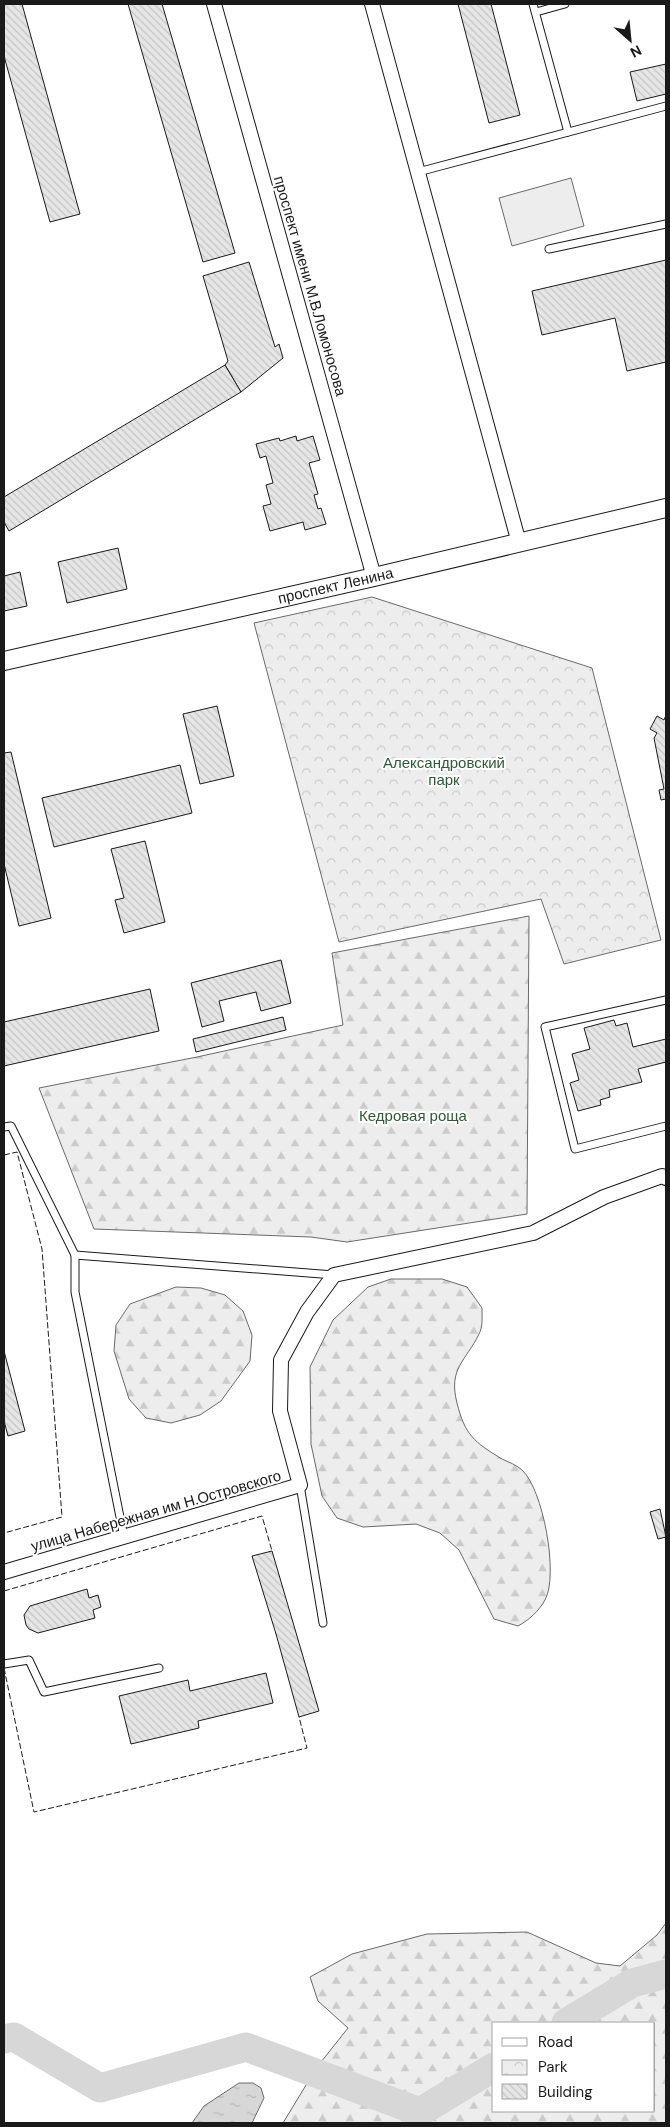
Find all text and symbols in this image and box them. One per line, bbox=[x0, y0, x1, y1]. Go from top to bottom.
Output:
north arrow bbox=[605, 15, 655, 65]
text: N bbox=[627, 41, 645, 62]
street label: проспект имени М.В.Ломоносова bbox=[269, 174, 351, 399]
street label: проспект Ленина bbox=[276, 563, 396, 609]
park label: Александровский парк bbox=[383, 753, 505, 790]
park label: Кедровая роща bbox=[359, 1106, 468, 1126]
street label: улица Набережная им Н.Островского bbox=[29, 1466, 283, 1556]
legend bbox=[492, 2022, 655, 2112]
text: Road bbox=[538, 2032, 573, 2052]
text: Park bbox=[538, 2057, 568, 2077]
text: Building bbox=[538, 2082, 593, 2102]

